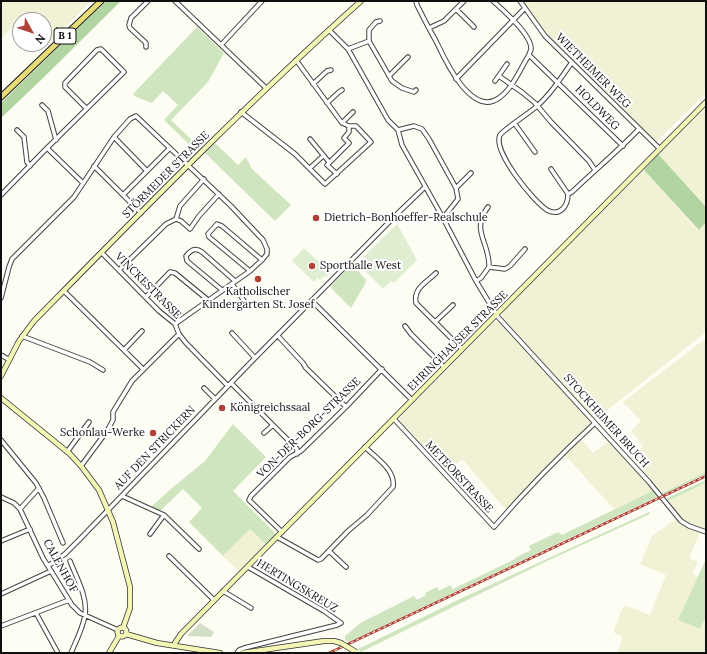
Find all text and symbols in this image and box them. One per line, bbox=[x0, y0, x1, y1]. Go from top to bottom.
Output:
north arrow bbox=[12, 12, 52, 52]
road number: B 1 bbox=[54, 28, 76, 44]
text: N bbox=[32, 31, 49, 47]
street label: WIETHEIMER WEG bbox=[553, 31, 633, 111]
street label: HOLDWEG bbox=[572, 83, 622, 133]
street label: STÖRMEDER STRASSE bbox=[120, 129, 212, 221]
place label: Dietrich-Bonhoeffer-Realschule bbox=[324, 211, 488, 225]
marker: Dietrich-Bonhoeffer-Realschule bbox=[311, 213, 321, 223]
street label: VINCKESTRASSE bbox=[112, 250, 184, 322]
place label: Sporthalle West bbox=[320, 259, 401, 273]
marker: Sporthalle West bbox=[307, 261, 317, 271]
marker: Katholischer Kindergarten St. Josef bbox=[253, 274, 263, 284]
place label: Katholischer Kindergarten St. Josef bbox=[202, 285, 314, 311]
street label: EHRINGHAUSER STRASSE bbox=[405, 288, 511, 394]
street label: STOCKHEIMER BRUCH bbox=[561, 372, 651, 470]
street label: VON-DER-BORG-STRASSE bbox=[254, 375, 364, 481]
place label: Königreichssaal bbox=[230, 401, 310, 415]
street label: AUF DEN STRICKERN bbox=[112, 403, 198, 493]
marker: Königreichssaal bbox=[217, 403, 227, 413]
place label: Schonlau-Werke bbox=[60, 426, 145, 440]
marker: Schonlau-Werke bbox=[148, 428, 158, 438]
street label: METEORSTRASSE bbox=[422, 438, 496, 516]
street label: CALENHOF bbox=[40, 537, 80, 595]
street label: HERTINGSKREUZ bbox=[254, 557, 340, 615]

